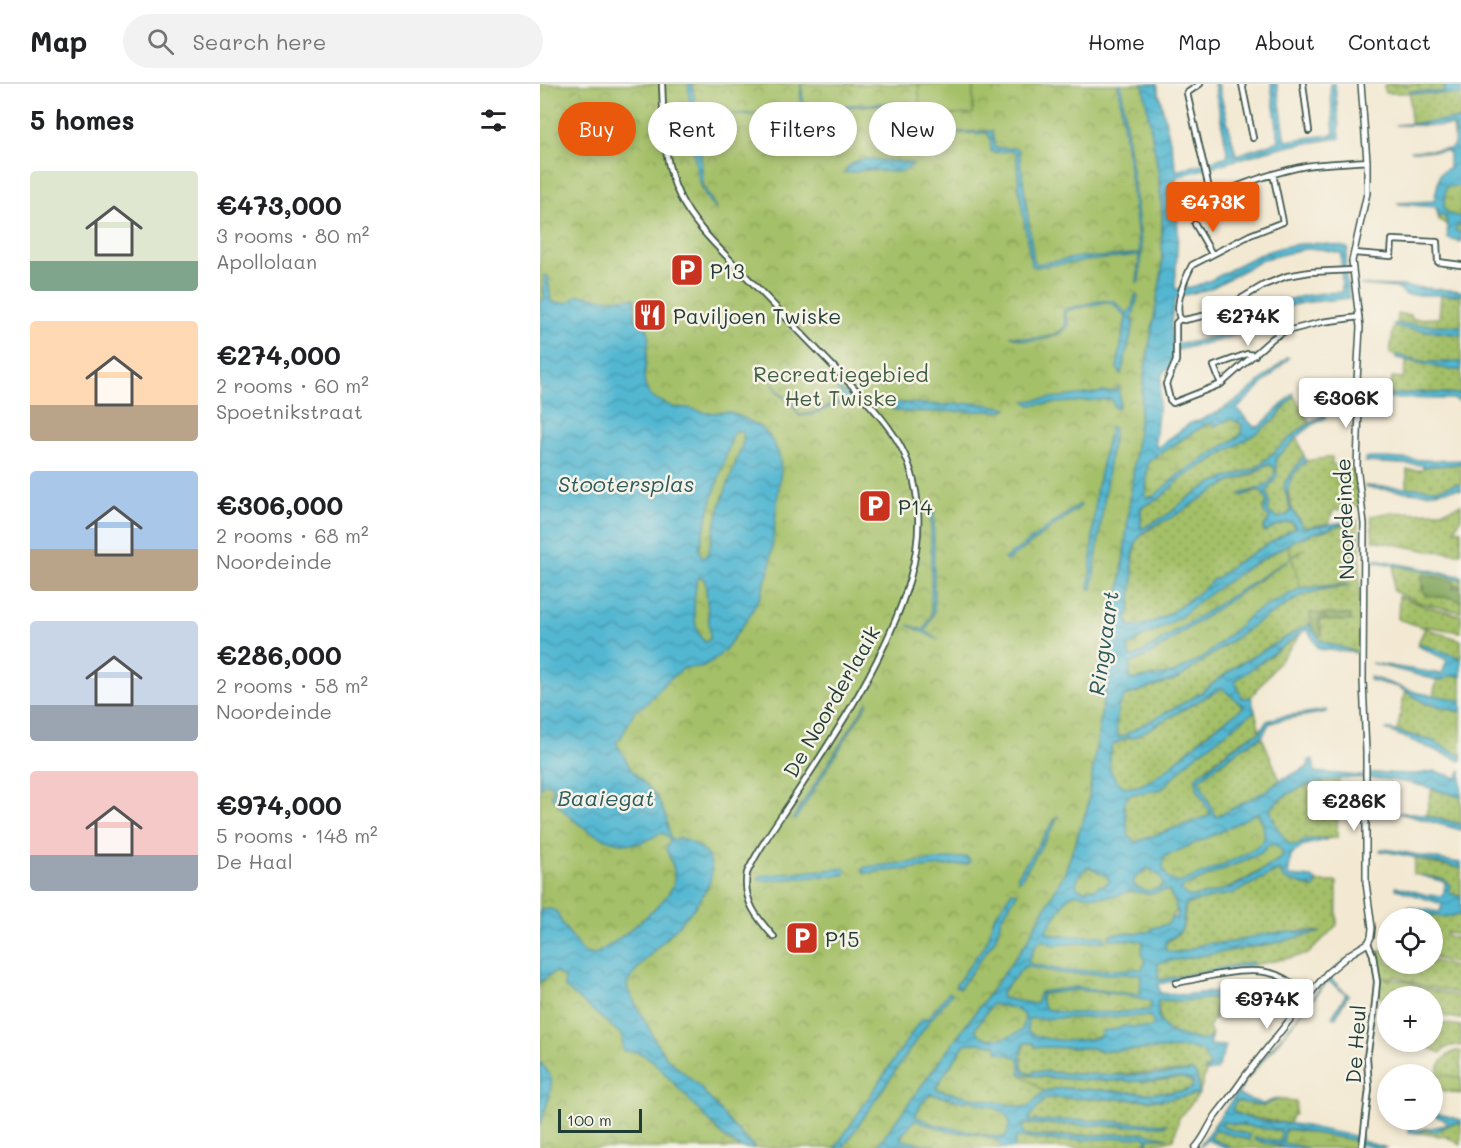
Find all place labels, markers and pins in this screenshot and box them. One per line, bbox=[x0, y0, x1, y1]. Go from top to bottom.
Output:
pin: €473K bbox=[1171, 182, 1255, 233]
parking icon: P13 bbox=[669, 252, 705, 288]
place label: P13 bbox=[710, 257, 745, 284]
pin: €274K bbox=[1206, 296, 1290, 347]
restaurant icon: Paviljoen Twiske bbox=[632, 297, 668, 333]
place label: Paviljoen Twiske bbox=[673, 302, 841, 329]
pin: €306K bbox=[1304, 378, 1388, 429]
parking icon: P14 bbox=[857, 488, 893, 524]
place label: P14 bbox=[898, 493, 933, 520]
pin: €286K bbox=[1312, 781, 1396, 832]
parking icon: P15 bbox=[784, 920, 820, 956]
place label: P15 bbox=[825, 925, 859, 952]
pin: €974K bbox=[1225, 979, 1309, 1030]

